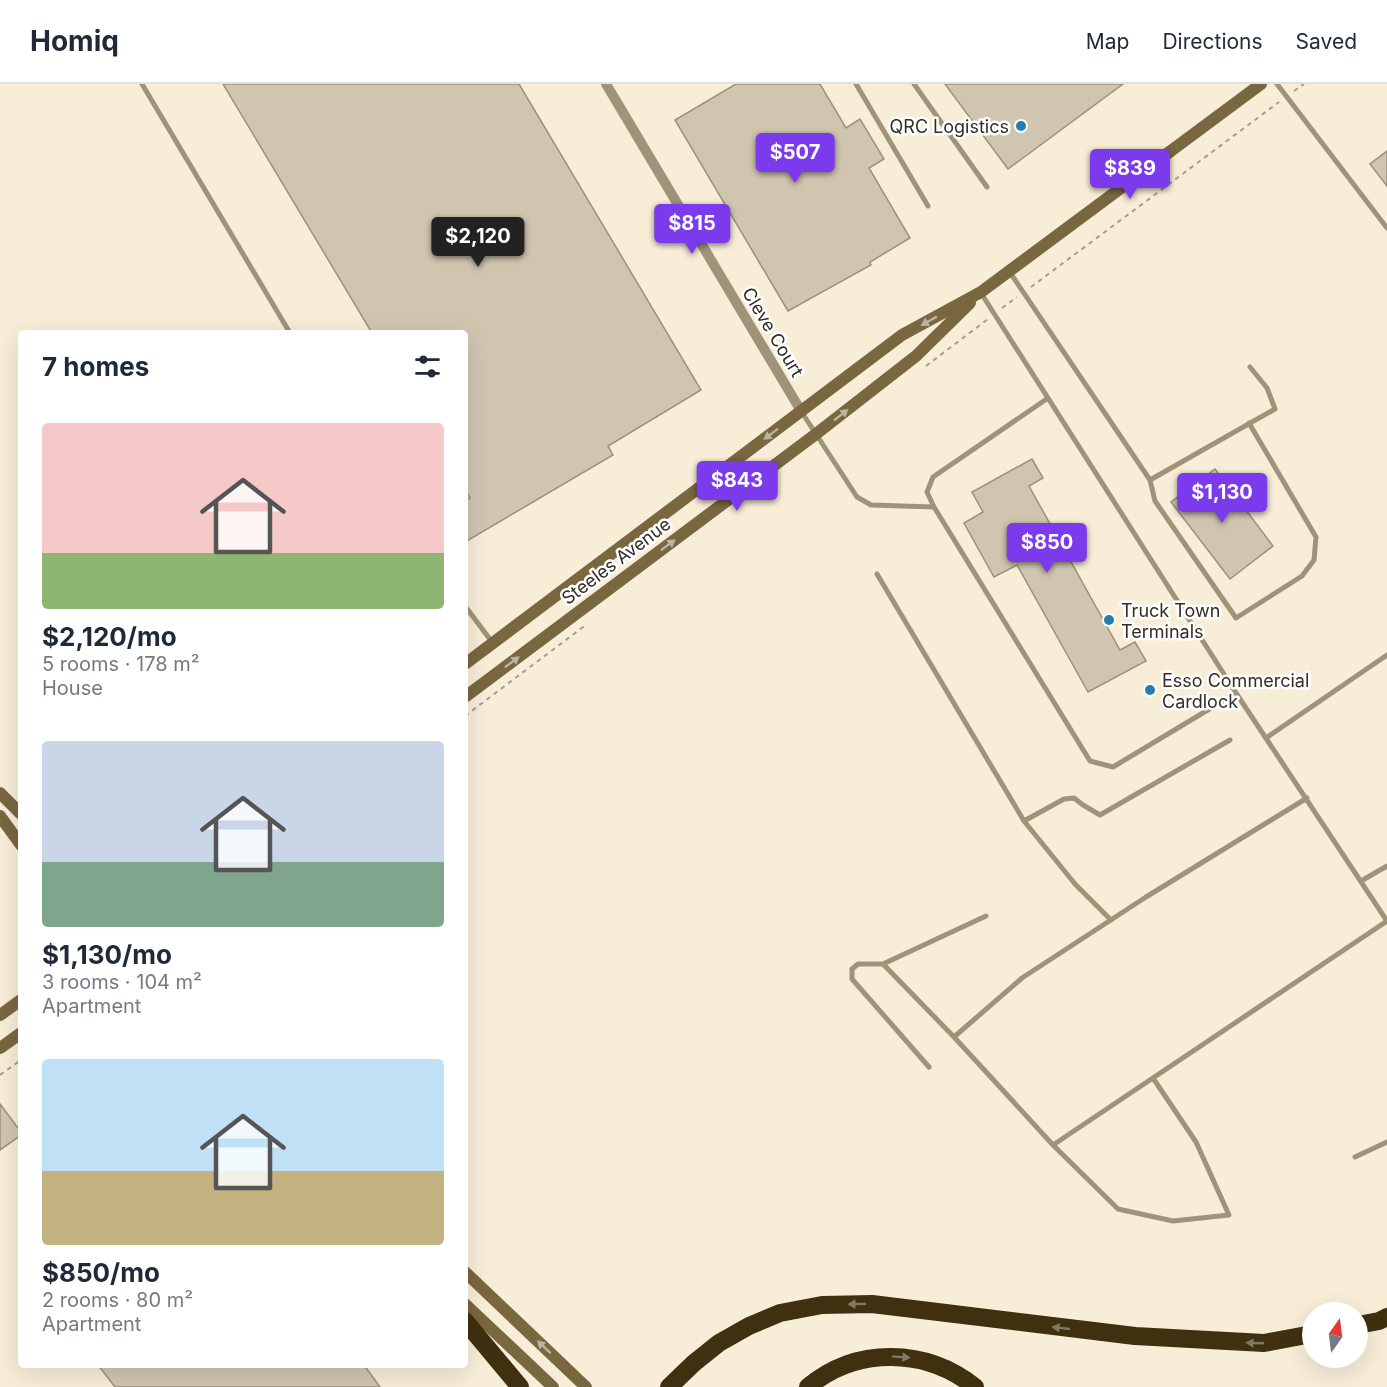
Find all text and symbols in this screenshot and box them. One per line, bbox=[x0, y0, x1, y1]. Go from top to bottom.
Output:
text: Homiq bbox=[30, 24, 119, 58]
text: Map bbox=[1086, 29, 1129, 54]
text: Directions bbox=[1162, 29, 1263, 54]
text: Saved bbox=[1296, 29, 1357, 54]
place label: QRC Logistics bbox=[890, 116, 1009, 137]
marker: QRC Logistics bbox=[1014, 119, 1028, 133]
pin: $507 bbox=[759, 133, 831, 184]
text: $507 bbox=[770, 140, 820, 164]
pin: $839 bbox=[1094, 149, 1166, 200]
text: $839 bbox=[1104, 156, 1156, 180]
pin: $815 bbox=[656, 204, 728, 255]
text: $815 bbox=[668, 211, 716, 235]
pin: $2,120 bbox=[429, 217, 527, 268]
text: $2,120 bbox=[445, 224, 511, 248]
street label: Cleve Court bbox=[738, 284, 808, 381]
one-way arrow bbox=[921, 315, 937, 326]
icon: filters bbox=[411, 350, 444, 383]
text: 7 homes bbox=[42, 351, 149, 382]
one-way arrow bbox=[833, 409, 848, 421]
one-way arrow bbox=[763, 427, 778, 439]
pin: $843 bbox=[701, 461, 773, 512]
icon: home bbox=[189, 462, 297, 570]
text: $843 bbox=[711, 468, 763, 492]
pin: $1,130 bbox=[1173, 473, 1271, 524]
text: $1,130 bbox=[1191, 480, 1253, 504]
street label: Steeles Avenue bbox=[557, 513, 675, 609]
pin: $850 bbox=[1011, 523, 1083, 574]
text: $850 bbox=[1021, 530, 1073, 554]
one-way arrow bbox=[660, 538, 676, 551]
place label: Truck Town Terminals bbox=[1121, 600, 1220, 642]
marker: Truck Town Terminals bbox=[1102, 613, 1116, 627]
text: $2,120/mo bbox=[42, 621, 177, 652]
text: 5 rooms · 178 m² bbox=[42, 652, 200, 676]
one-way arrow bbox=[504, 656, 519, 668]
place label: Esso Commercial Cardlock bbox=[1162, 670, 1309, 712]
text: House bbox=[42, 676, 103, 700]
marker: Esso Commercial Cardlock bbox=[1143, 683, 1157, 697]
icon: home bbox=[189, 780, 297, 888]
text: $1,130/mo bbox=[42, 939, 172, 970]
text: 3 rooms · 104 m² bbox=[42, 970, 202, 994]
text: Apartment bbox=[42, 994, 141, 1018]
icon: home bbox=[189, 1098, 297, 1206]
text: $850/mo bbox=[42, 1257, 160, 1288]
text: 2 rooms · 80 m² bbox=[42, 1288, 193, 1312]
one-way arrow bbox=[847, 1299, 866, 1309]
north arrow bbox=[1302, 1302, 1368, 1368]
map controls bbox=[1302, 1302, 1368, 1368]
text: Apartment bbox=[42, 1312, 141, 1336]
one-way arrow bbox=[1051, 1323, 1070, 1332]
one-way arrow bbox=[1245, 1338, 1264, 1347]
one-way arrow bbox=[536, 1340, 551, 1354]
one-way arrow bbox=[892, 1353, 911, 1362]

